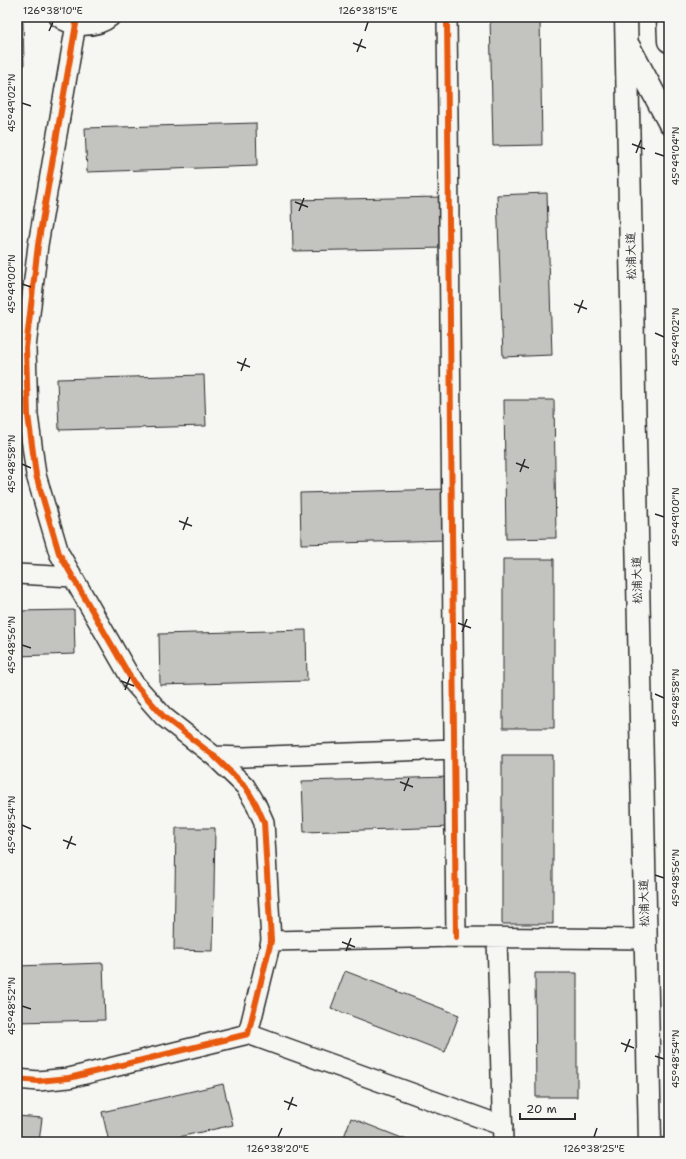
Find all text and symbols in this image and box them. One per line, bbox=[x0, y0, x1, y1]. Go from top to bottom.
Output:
text: 126°38'10"E bbox=[23, 4, 83, 17]
text: 126°38'15"E bbox=[339, 4, 397, 17]
text: 45°49'02"N bbox=[5, 74, 18, 132]
text: 45°49'04"N bbox=[669, 127, 682, 185]
street label: 松浦大道 bbox=[623, 232, 639, 280]
text: 45°49'00"N bbox=[5, 254, 18, 314]
text: 45°49'02"N bbox=[669, 308, 682, 366]
text: 45°48'58"N bbox=[5, 435, 18, 493]
text: 45°49'00"N bbox=[669, 487, 682, 547]
street label: 松浦大道 bbox=[629, 556, 645, 604]
text: 45°48'56"N bbox=[5, 616, 18, 674]
text: 45°48'58"N bbox=[669, 669, 682, 727]
text: 45°48'54"N bbox=[5, 796, 18, 854]
text: 45°48'56"N bbox=[669, 849, 682, 907]
street label: 松浦大道 bbox=[636, 879, 652, 927]
text: 45°48'52"N bbox=[5, 977, 18, 1035]
text: 45°48'54"N bbox=[669, 1030, 682, 1088]
scale bar bbox=[520, 1095, 575, 1121]
text: 20 m bbox=[526, 1101, 557, 1117]
text: 126°38'20"E bbox=[247, 1142, 309, 1155]
text: 126°38'25"E bbox=[563, 1142, 625, 1155]

